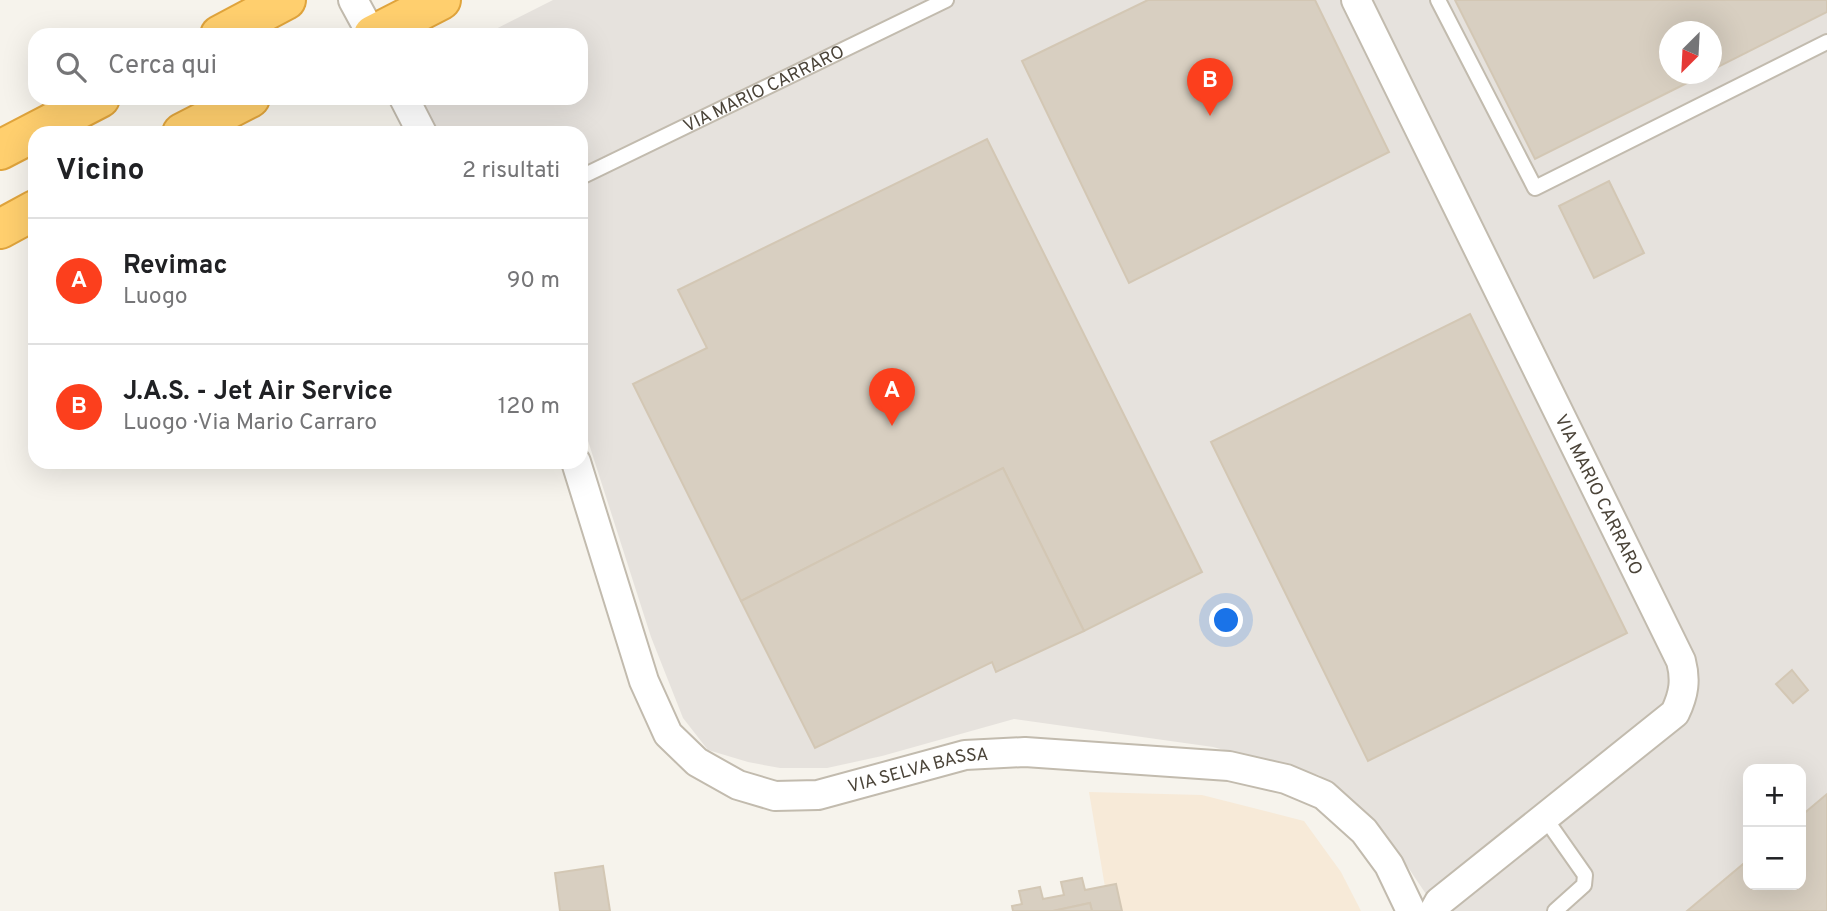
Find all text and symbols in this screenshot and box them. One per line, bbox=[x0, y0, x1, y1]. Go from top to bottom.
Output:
north arrow bbox=[1659, 21, 1722, 84]
search box bbox=[28, 28, 588, 105]
street label: VIA MARIO CARRARO bbox=[680, 41, 849, 139]
icon: search bbox=[52, 48, 90, 86]
text: Cerca qui bbox=[108, 50, 217, 83]
pin: B bbox=[1187, 58, 1233, 116]
text: Vicino bbox=[56, 153, 145, 190]
text: 2 risultati bbox=[462, 157, 560, 186]
text: Revimac bbox=[123, 250, 227, 283]
text: A bbox=[71, 267, 87, 296]
text: 90 m bbox=[507, 267, 560, 296]
text: Luogo bbox=[123, 283, 188, 312]
pin: A bbox=[869, 368, 915, 426]
text: J.A.S. - Jet Air Service bbox=[123, 376, 393, 409]
text: B bbox=[71, 393, 87, 422]
text: 120 m bbox=[498, 393, 560, 422]
text: Luogo · Via Mario Carraro bbox=[123, 409, 377, 438]
street label: VIA MARIO CARRARO bbox=[1549, 411, 1647, 579]
your location bbox=[1209, 603, 1243, 637]
street label: VIA SELVA BASSA bbox=[846, 744, 989, 799]
map controls bbox=[1743, 764, 1806, 890]
button: + bbox=[1743, 764, 1806, 827]
button: − bbox=[1743, 827, 1806, 890]

